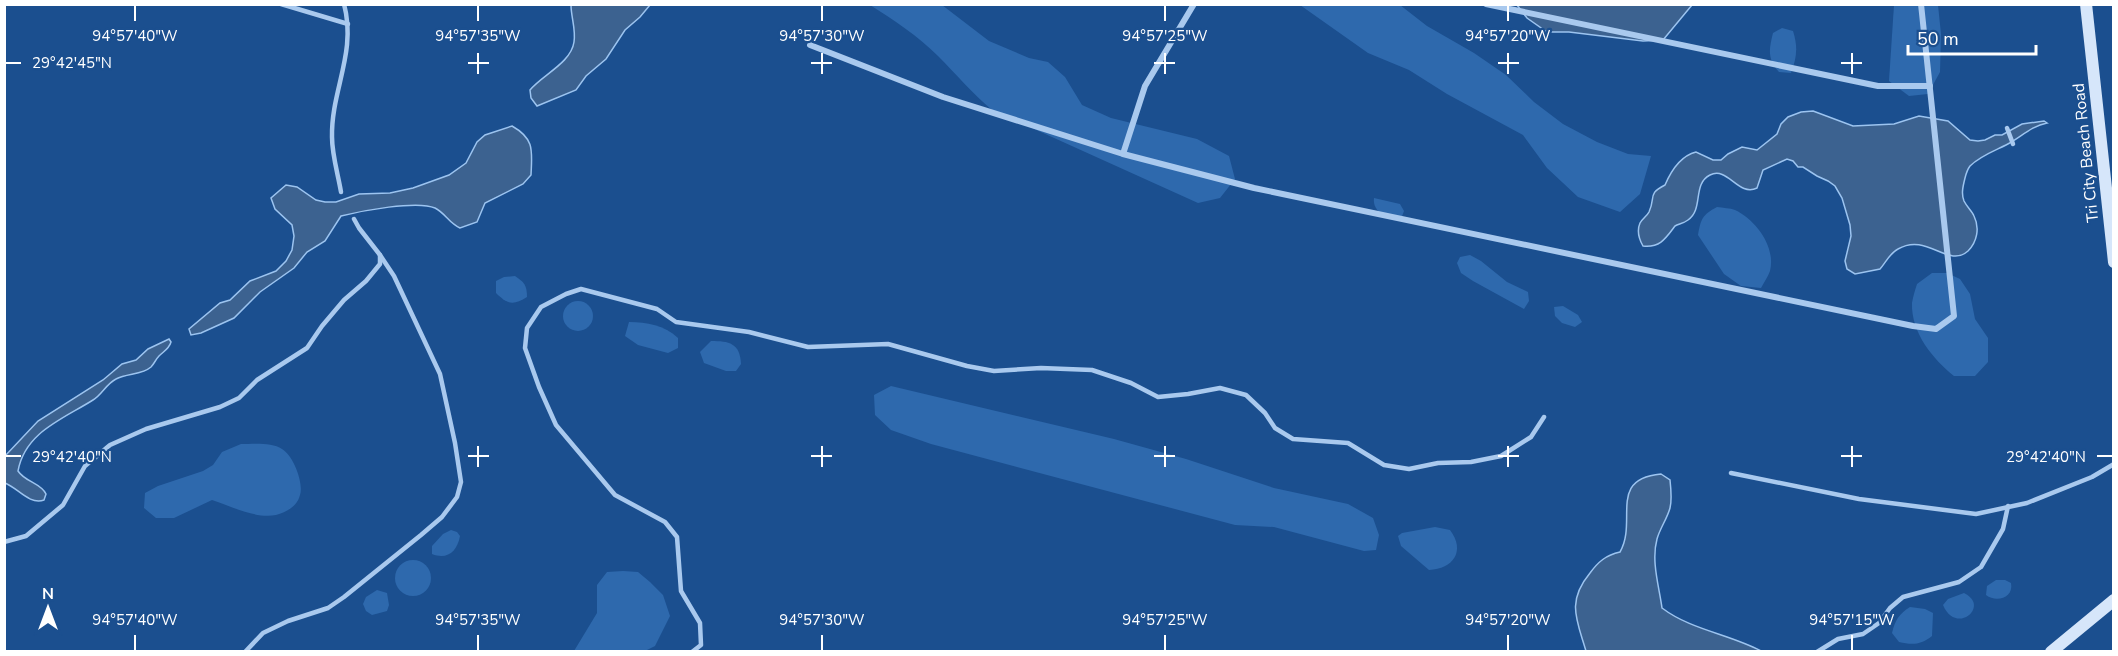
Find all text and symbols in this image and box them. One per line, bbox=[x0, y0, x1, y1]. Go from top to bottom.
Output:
scale bar bbox=[1908, 18, 2036, 56]
text: 94°57'40"W bbox=[92, 26, 178, 46]
text: 94°57'35"W bbox=[435, 26, 521, 46]
text: 94°57'30"W bbox=[779, 26, 865, 46]
text: 94°57'25"W bbox=[1122, 26, 1208, 46]
text: 94°57'20"W bbox=[1465, 26, 1551, 46]
text: 50 m bbox=[1917, 27, 1959, 51]
text: 29°42'45"N bbox=[32, 53, 112, 73]
street label: Tri City Beach Road bbox=[2068, 82, 2104, 224]
text: 29°42'40"N bbox=[32, 447, 112, 467]
text: 29°42'40"N bbox=[2006, 447, 2086, 467]
north arrow bbox=[18, 578, 78, 638]
text: N bbox=[42, 583, 54, 605]
text: 94°57'40"W bbox=[92, 610, 178, 630]
text: 94°57'35"W bbox=[435, 610, 521, 630]
text: 94°57'30"W bbox=[779, 610, 865, 630]
text: 94°57'25"W bbox=[1122, 610, 1208, 630]
text: 94°57'20"W bbox=[1465, 610, 1551, 630]
text: 94°57'15"W bbox=[1809, 610, 1895, 630]

